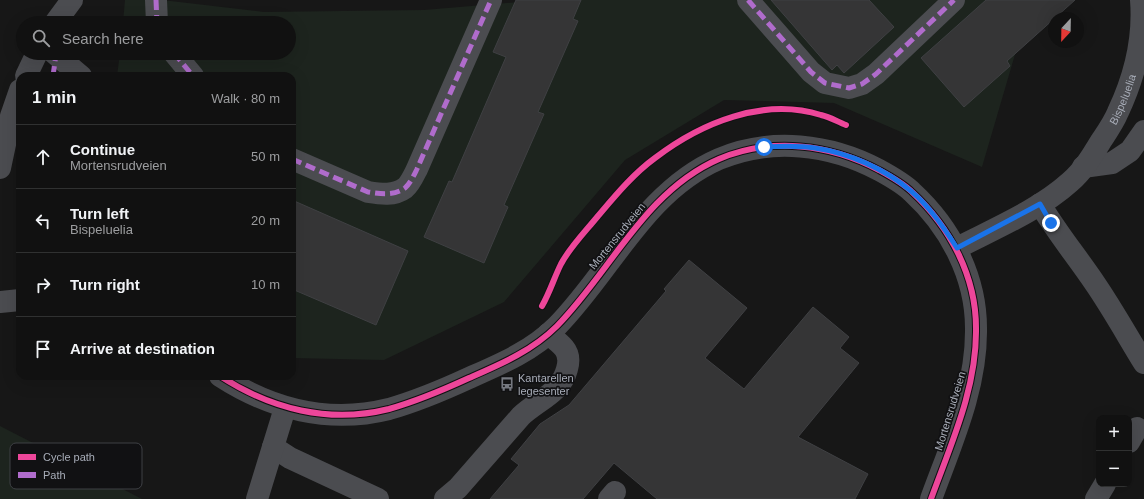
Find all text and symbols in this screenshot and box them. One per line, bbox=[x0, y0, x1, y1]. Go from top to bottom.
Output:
north arrow bbox=[1048, 12, 1084, 48]
search box bbox=[16, 16, 296, 60]
icon: search bbox=[30, 27, 52, 49]
text: Search here bbox=[62, 30, 144, 47]
street label: Bispeluelia bbox=[1107, 72, 1138, 127]
text: 1 min bbox=[32, 88, 76, 107]
text: Walk · 80 m bbox=[211, 91, 280, 106]
route start bbox=[755, 138, 773, 156]
text: Continue bbox=[70, 141, 135, 158]
icon: ahead bbox=[32, 146, 54, 168]
text: 50 m bbox=[251, 149, 280, 164]
text: Mortensrudveien bbox=[70, 158, 167, 173]
street label: Mortensrudveien bbox=[587, 200, 647, 272]
text: Turn left bbox=[70, 205, 129, 222]
icon: left bbox=[32, 210, 54, 232]
text: 20 m bbox=[251, 213, 280, 228]
route end bbox=[1042, 214, 1060, 232]
text: Bispeluelia bbox=[70, 222, 133, 237]
icon: right bbox=[32, 274, 54, 296]
text: Turn right bbox=[70, 276, 140, 293]
text: 10 m bbox=[251, 277, 280, 292]
icon: arrive bbox=[32, 338, 54, 360]
text: Arrive at destination bbox=[70, 340, 215, 357]
street label: Mortensrudveien bbox=[932, 370, 968, 452]
place label: Kantarellen legesenter bbox=[518, 372, 574, 397]
bus stop icon: Kantarellen legesenter bbox=[499, 376, 515, 392]
map controls bbox=[1096, 415, 1132, 487]
button: + bbox=[1096, 415, 1132, 451]
legend bbox=[10, 443, 142, 489]
text: Cycle path bbox=[43, 451, 95, 463]
button: − bbox=[1096, 451, 1132, 487]
text: Path bbox=[43, 469, 66, 481]

